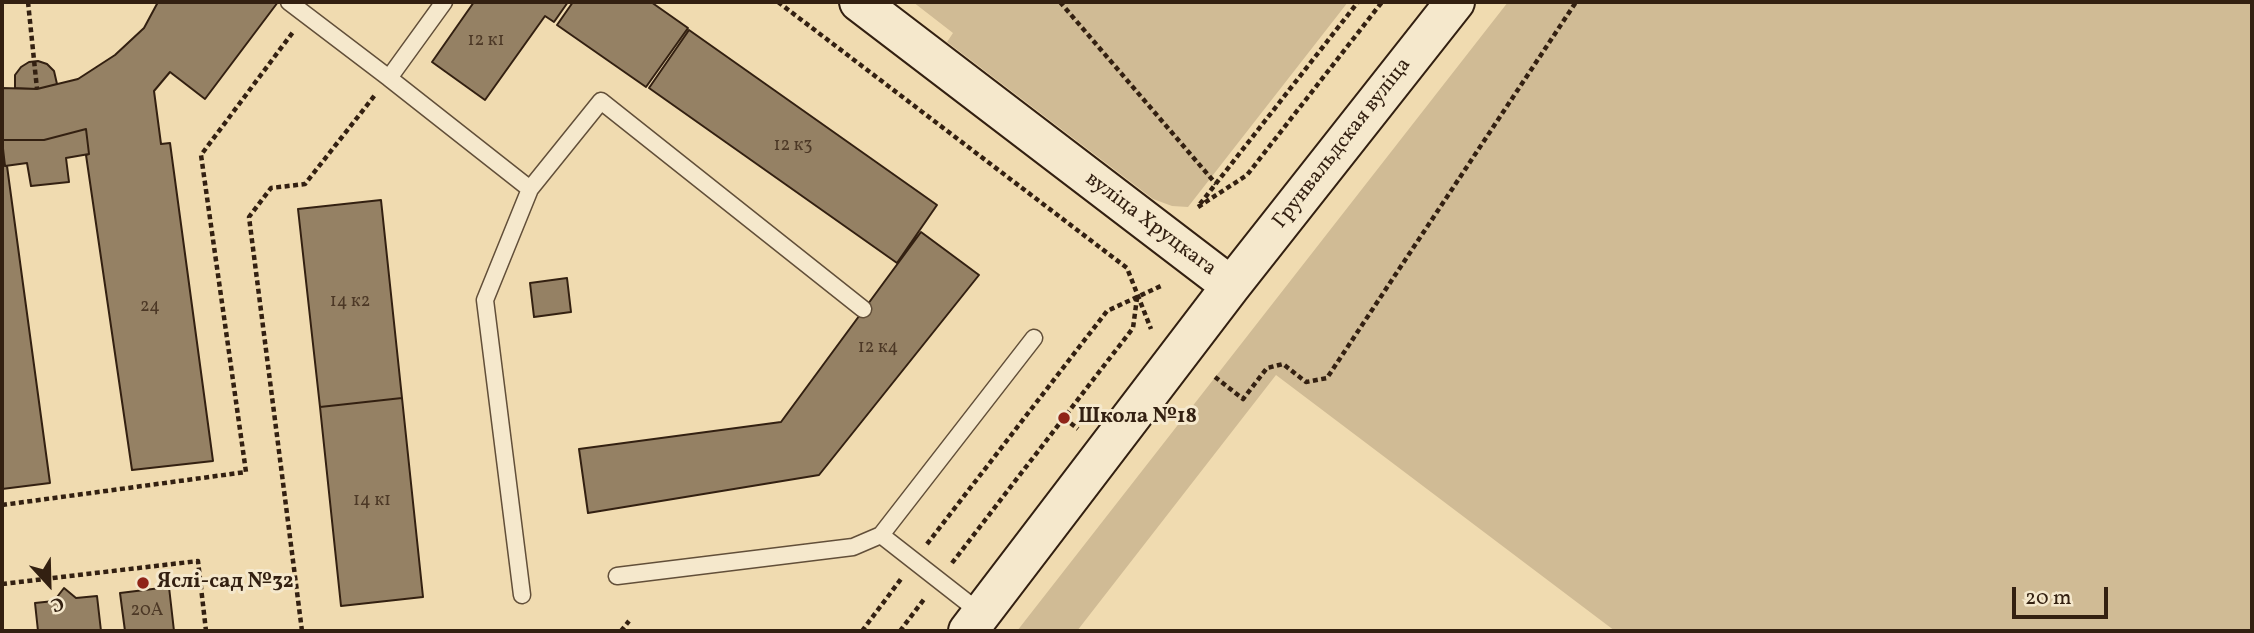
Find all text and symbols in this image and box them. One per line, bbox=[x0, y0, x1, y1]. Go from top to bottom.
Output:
house number: 12 к1 bbox=[468, 31, 504, 53]
street label: Грунвальдская вуліца bbox=[1268, 54, 1418, 234]
house number: 12 к3 bbox=[773, 136, 813, 158]
street label: вуліца Хруцкага bbox=[1080, 168, 1220, 282]
house number: 14 к2 bbox=[330, 292, 370, 314]
house number: 24 bbox=[140, 297, 160, 319]
house number: 12 к4 bbox=[858, 338, 898, 360]
place label: Школа №18 bbox=[1078, 405, 1197, 431]
marker: Школа №18 bbox=[1056, 410, 1072, 426]
house number: 14 к1 bbox=[353, 491, 391, 513]
north arrow bbox=[14, 549, 84, 619]
place label: Яслі-сад №32 bbox=[157, 570, 294, 596]
scale bar bbox=[2016, 574, 2112, 618]
marker: Яслі-сад №32 bbox=[135, 575, 151, 591]
text: 20 m bbox=[2025, 584, 2071, 613]
text: С bbox=[46, 589, 67, 618]
house number: 20А bbox=[131, 601, 163, 623]

